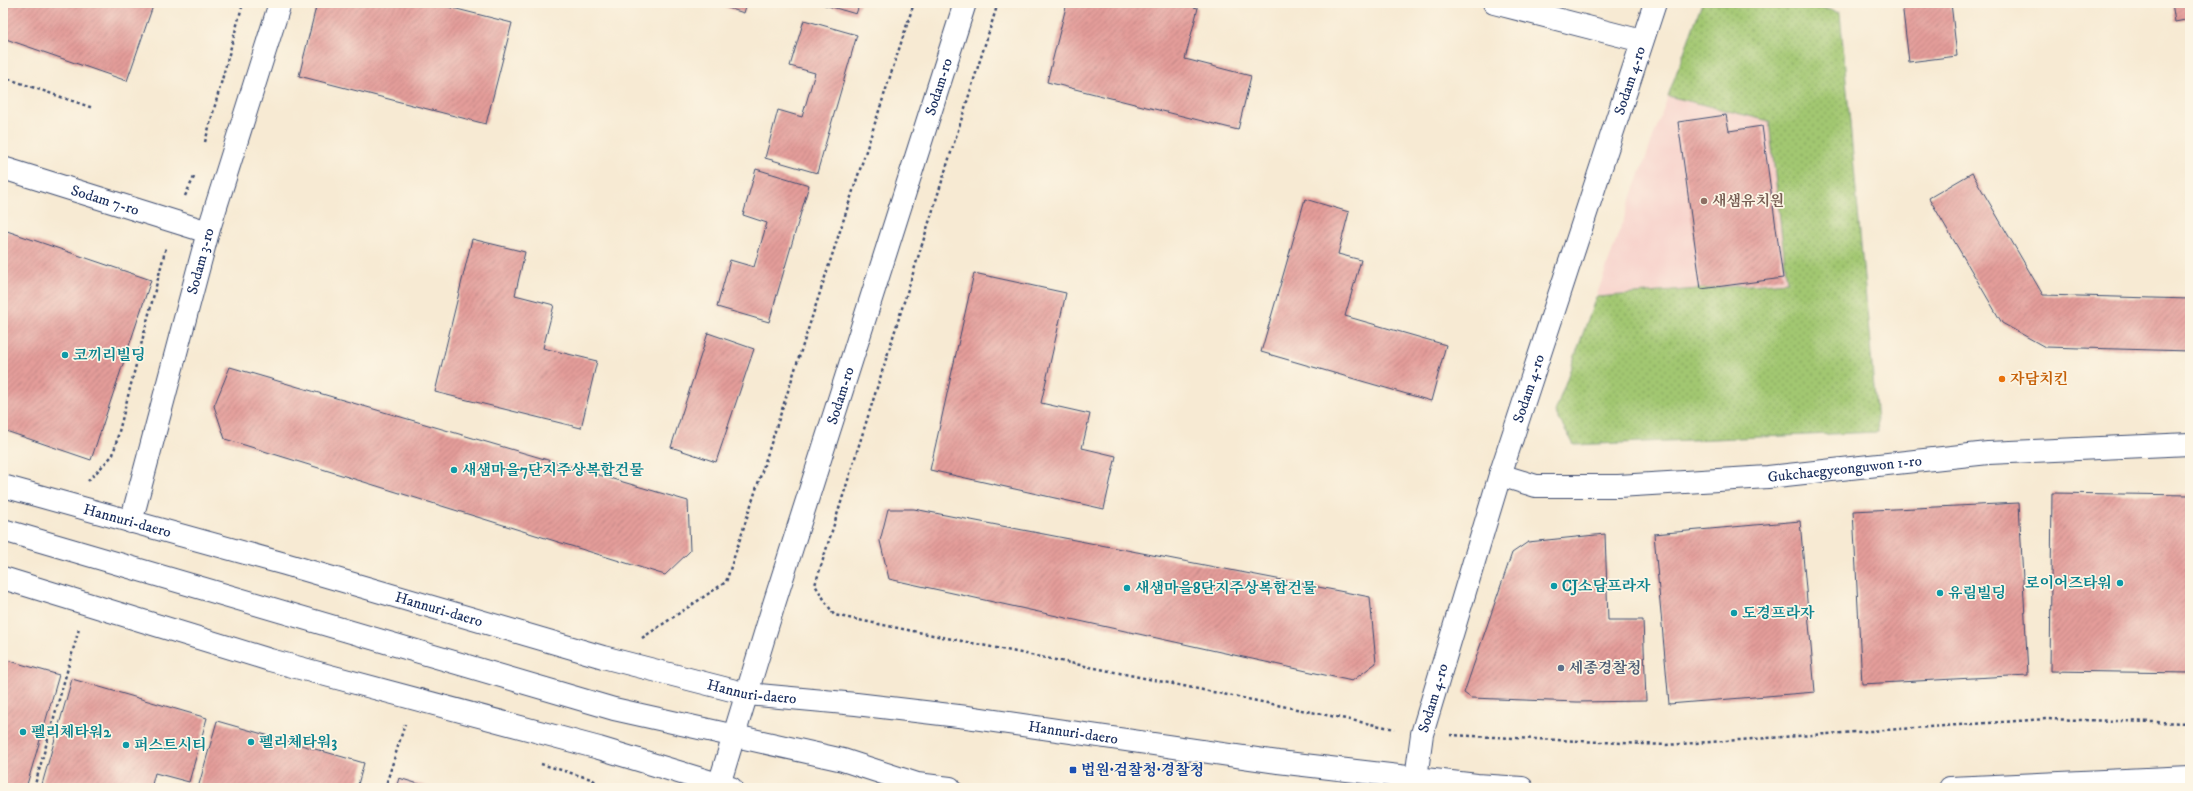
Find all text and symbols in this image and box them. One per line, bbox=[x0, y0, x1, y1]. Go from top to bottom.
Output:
street label: Sodam 4-ro bbox=[1609, 44, 1650, 117]
street label: Sodam-ro bbox=[920, 56, 956, 118]
street label: Sodam 7-ro bbox=[69, 180, 142, 219]
place label: 새샘유치원 bbox=[1712, 192, 1784, 211]
marker: 새샘유치원 bbox=[1699, 196, 1709, 206]
street label: Sodam 3-ro bbox=[182, 225, 218, 296]
place label: 코끼리빌딩 bbox=[73, 346, 145, 365]
marker: 코끼리빌딩 bbox=[60, 350, 70, 360]
street label: Sodam 4-ro bbox=[1508, 352, 1549, 425]
street label: Sodam-ro bbox=[822, 364, 858, 427]
place label: 자담치킨 bbox=[2010, 370, 2068, 389]
marker: 자담치킨 bbox=[1997, 374, 2007, 384]
street label: Gukchaegyeonguwon 1-ro bbox=[1767, 451, 1923, 486]
place label: 새샘마을7단지주상복합건물 bbox=[462, 461, 644, 480]
marker: 새샘마을7단지주상복합건물 bbox=[449, 465, 459, 475]
street label: Hannuri-daero bbox=[81, 499, 173, 542]
place label: 로이어즈타워 bbox=[2025, 574, 2112, 593]
place label: CJ소담프라자 bbox=[1562, 577, 1651, 596]
marker: 로이어즈타워 bbox=[2115, 578, 2125, 588]
place label: 새샘마을8단지주상복합건물 bbox=[1135, 579, 1317, 598]
marker: CJ소담프라자 bbox=[1549, 581, 1559, 591]
marker: 새샘마을8단지주상복합건물 bbox=[1122, 583, 1132, 593]
place label: 유림빌딩 bbox=[1948, 584, 2006, 603]
street label: Hannuri-daero bbox=[393, 587, 485, 631]
marker: 유림빌딩 bbox=[1935, 588, 1945, 598]
place label: 도경프라자 bbox=[1742, 604, 1815, 623]
marker: 도경프라자 bbox=[1729, 608, 1739, 618]
place label: 세종경찰청 bbox=[1569, 659, 1641, 678]
street label: Sodam 4-ro bbox=[1413, 661, 1452, 735]
marker: 세종경찰청 bbox=[1556, 663, 1566, 673]
street label: Hannuri-daero bbox=[705, 675, 797, 708]
street label: Hannuri-daero bbox=[1027, 716, 1119, 748]
place label: 펠리체타워2 bbox=[31, 723, 111, 742]
marker: 펠리체타워2 bbox=[18, 727, 28, 737]
place label: 펠리체타워3 bbox=[259, 733, 337, 752]
place label: 퍼스트시티 bbox=[134, 736, 206, 755]
marker: 펠리체타워3 bbox=[246, 737, 256, 747]
marker: 퍼스트시티 bbox=[121, 740, 131, 750]
place label: 법원·검찰청·경찰청 bbox=[1081, 761, 1204, 780]
marker: 법원·검찰청·경찰청 bbox=[1068, 765, 1078, 775]

